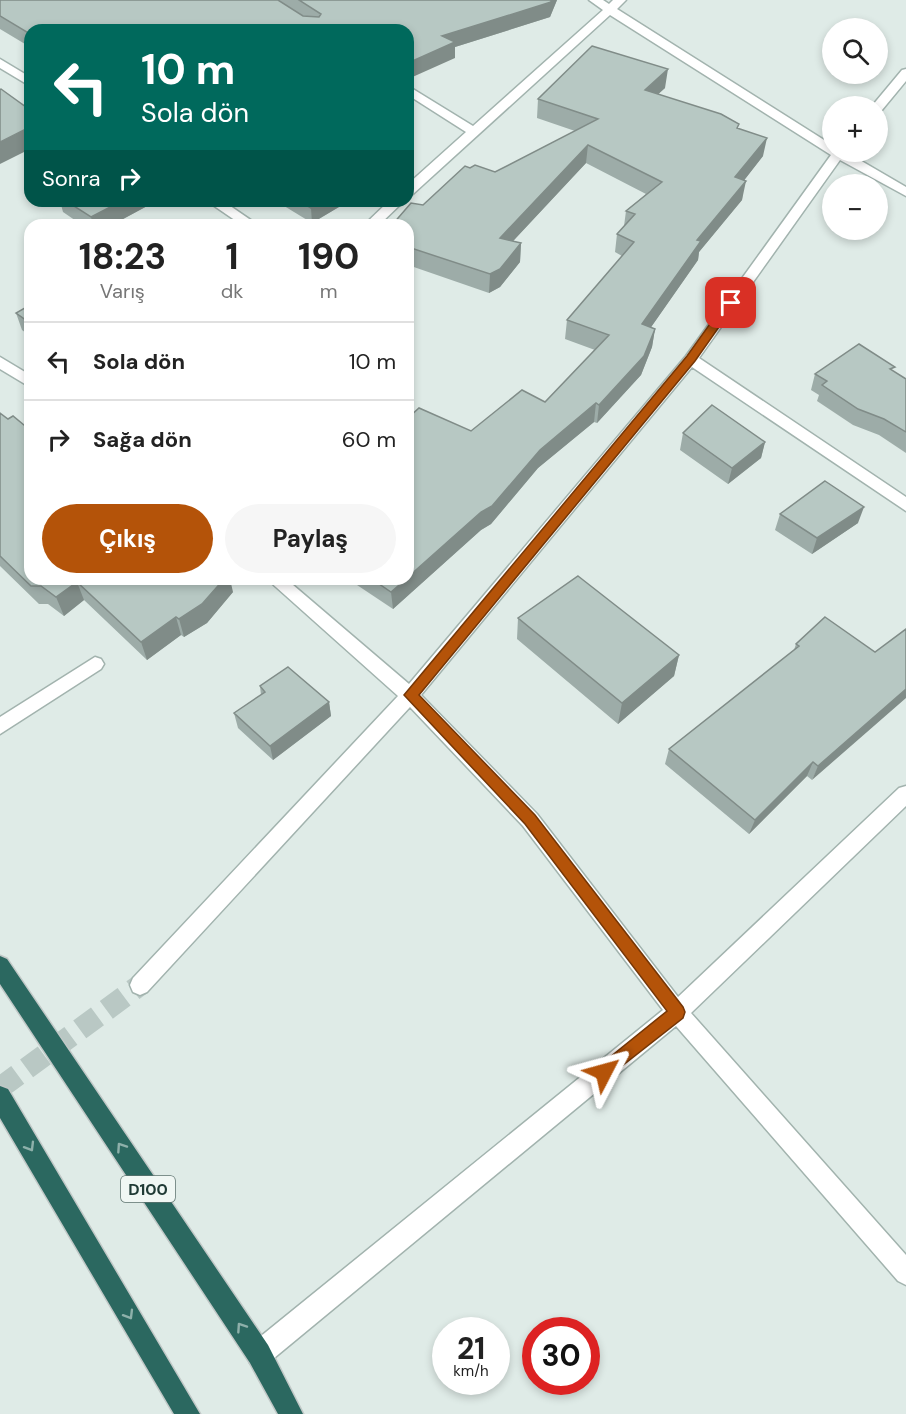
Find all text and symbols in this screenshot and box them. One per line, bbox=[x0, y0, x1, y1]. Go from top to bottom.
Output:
map controls bbox=[822, 18, 888, 240]
button: search bbox=[822, 18, 888, 84]
text: 10 m bbox=[141, 42, 235, 97]
icon: left bbox=[42, 48, 120, 126]
text: Sola dön bbox=[141, 95, 249, 130]
button: + bbox=[822, 96, 888, 162]
icon: right bbox=[113, 162, 146, 195]
text: Sonra bbox=[42, 164, 101, 193]
button: − bbox=[822, 174, 888, 240]
text: 18:23 bbox=[79, 233, 166, 280]
text: 1 bbox=[226, 233, 239, 280]
text: 190 bbox=[298, 233, 359, 280]
pin bbox=[705, 277, 756, 328]
text: Varış bbox=[100, 278, 145, 304]
text: dk bbox=[221, 278, 243, 304]
text: m bbox=[320, 278, 338, 304]
icon: arrive bbox=[714, 286, 747, 319]
icon: left bbox=[42, 345, 75, 378]
text: Sola dön bbox=[93, 347, 185, 376]
text: 10 m bbox=[349, 347, 396, 376]
icon: right bbox=[42, 423, 75, 456]
text: Sağa dön bbox=[93, 425, 192, 454]
text: 60 m bbox=[342, 425, 396, 454]
button: Çıkış bbox=[42, 504, 213, 573]
button: Paylaş bbox=[225, 504, 396, 573]
position arrow bbox=[572, 1040, 636, 1104]
one-way arrow bbox=[22, 1141, 34, 1151]
one-way arrow bbox=[117, 1143, 128, 1154]
road number: D100 bbox=[121, 1176, 175, 1202]
one-way arrow bbox=[122, 1309, 133, 1319]
speed limit sign: 30 bbox=[522, 1317, 600, 1395]
one-way arrow bbox=[237, 1323, 248, 1334]
text: 21 bbox=[457, 1329, 485, 1368]
text: km/h bbox=[453, 1361, 489, 1381]

